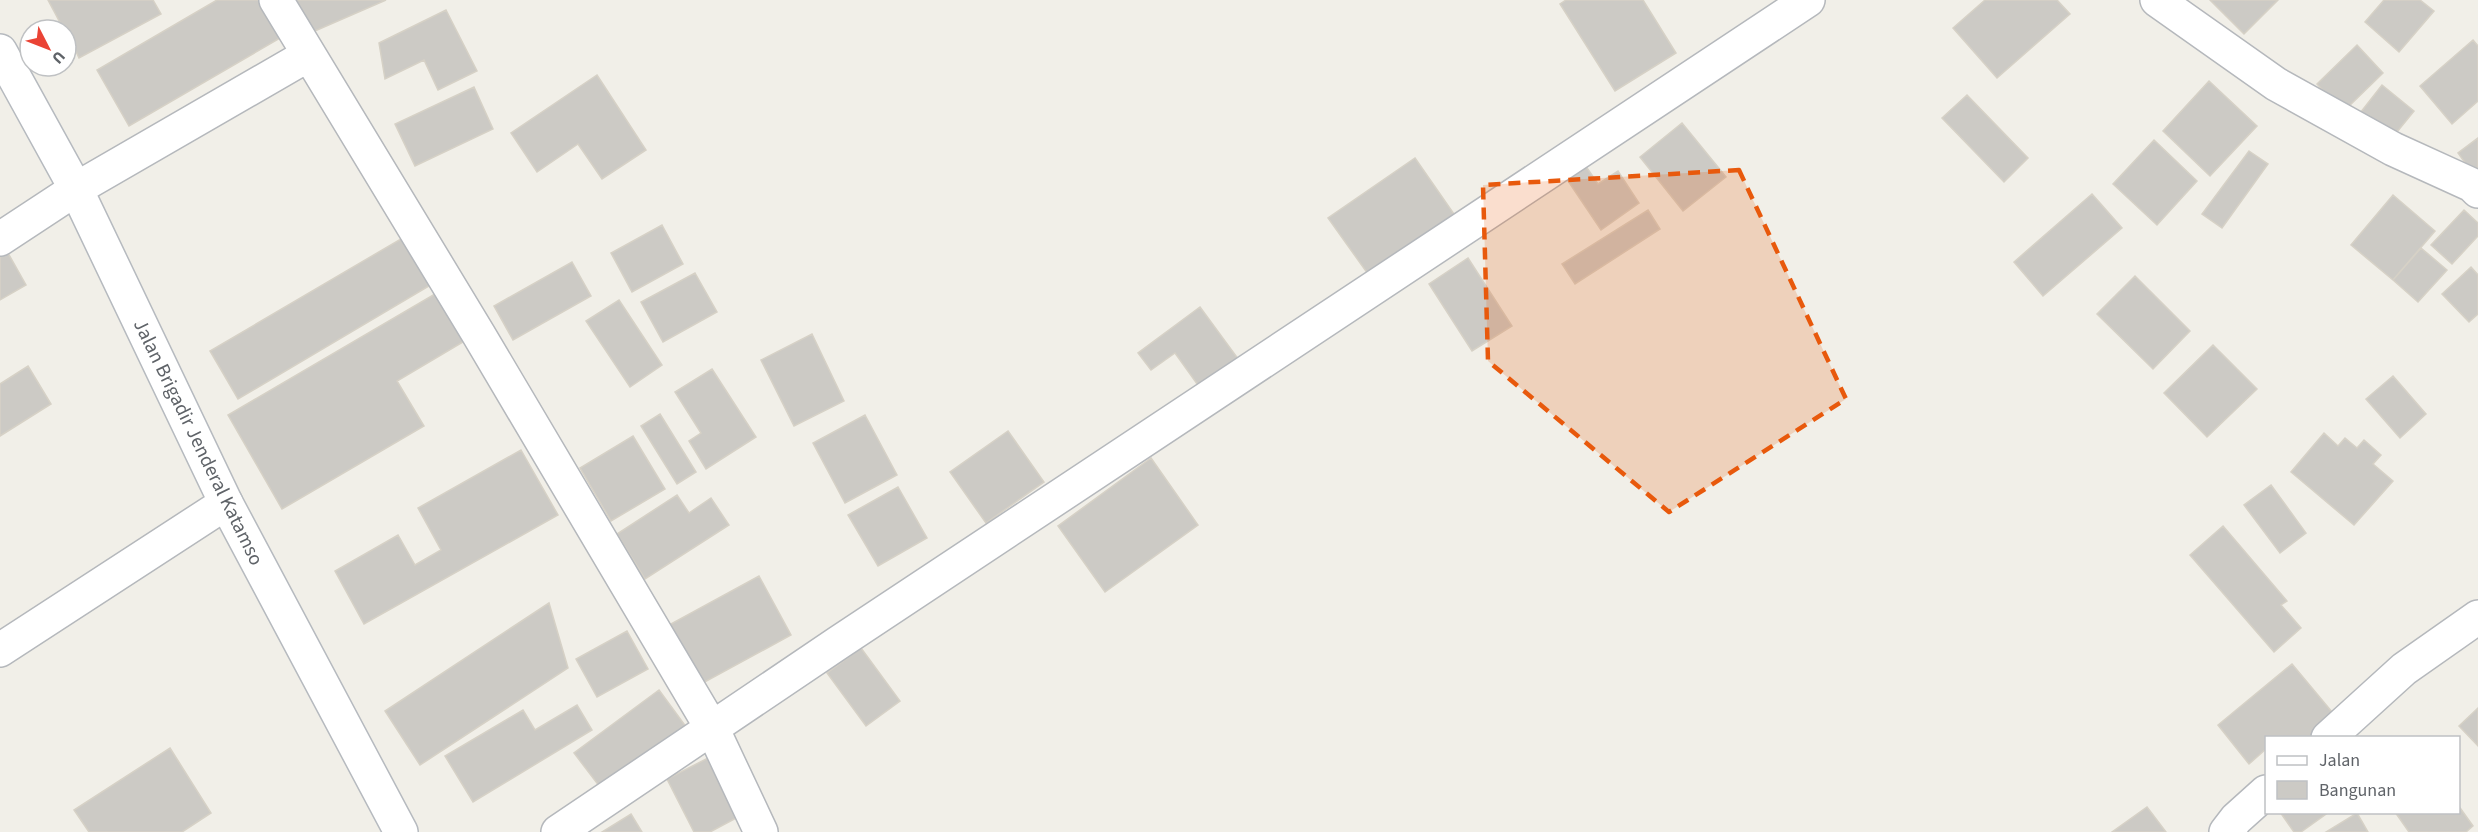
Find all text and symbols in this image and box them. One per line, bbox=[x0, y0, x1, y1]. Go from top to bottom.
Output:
north arrow bbox=[18, 18, 78, 78]
text: U bbox=[47, 46, 70, 69]
street label: Jalan Brigadir Jenderal Katamso bbox=[126, 315, 270, 570]
legend bbox=[2265, 736, 2460, 814]
text: Jalan bbox=[2319, 748, 2360, 773]
text: Bangunan bbox=[2319, 778, 2396, 803]

